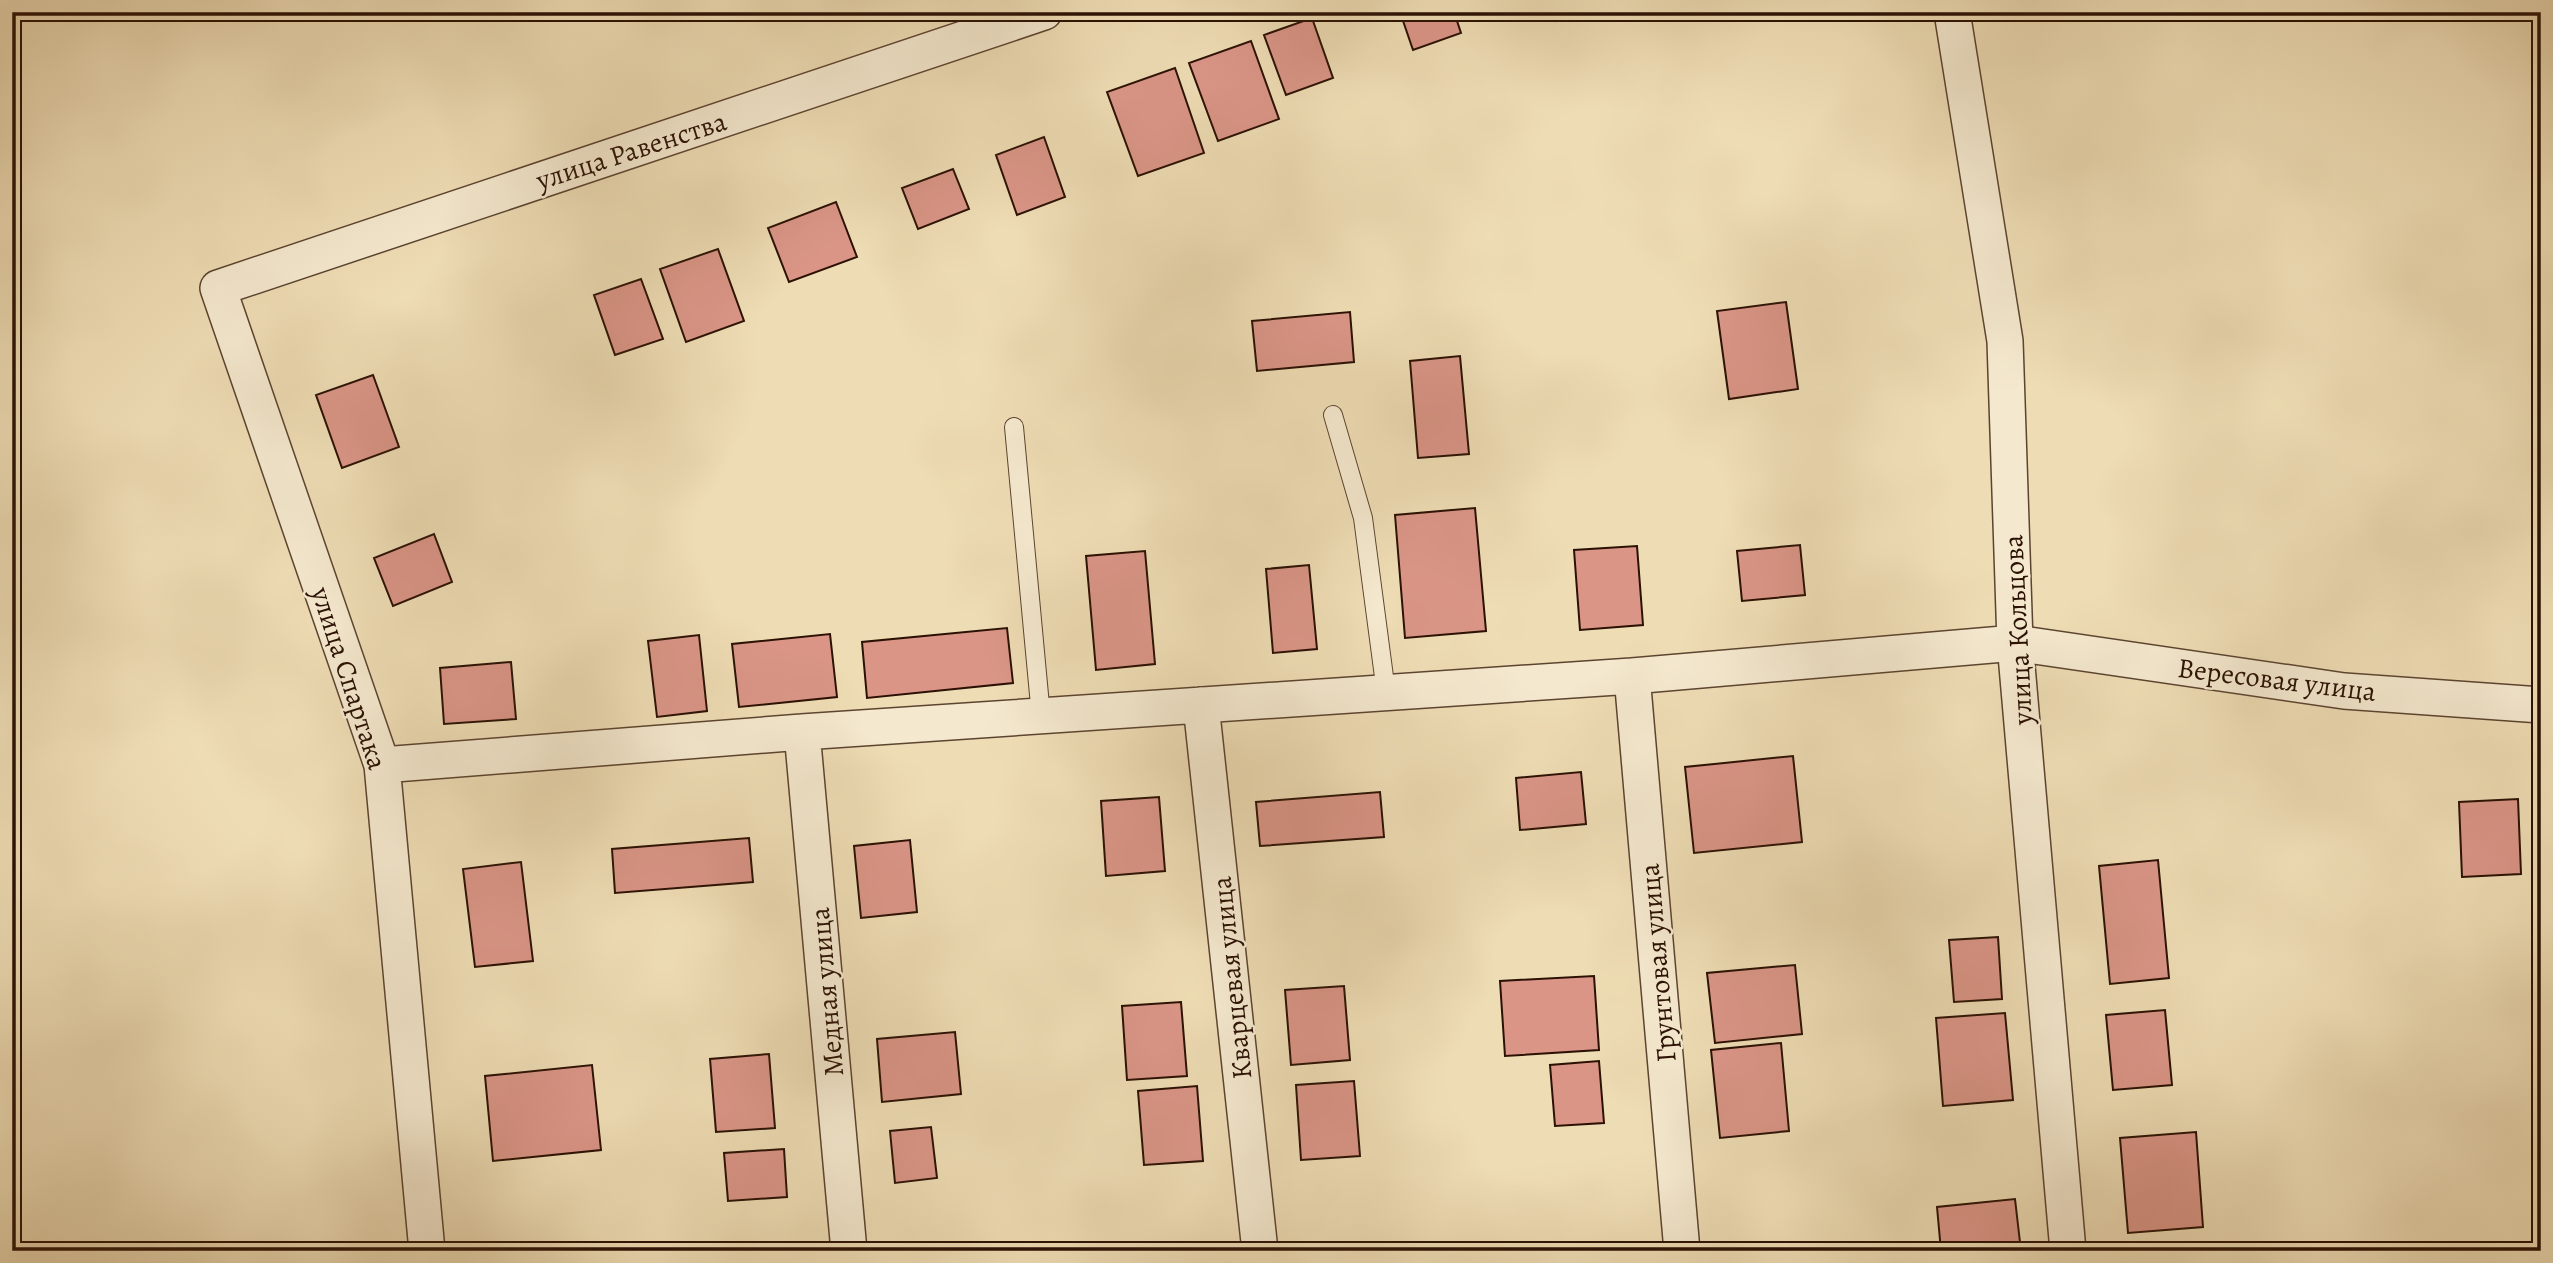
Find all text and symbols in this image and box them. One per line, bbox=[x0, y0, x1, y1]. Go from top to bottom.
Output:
street label: улица Равенства bbox=[530, 102, 731, 200]
street label: улица Кольцова bbox=[1994, 534, 2042, 727]
street label: улица Спартака bbox=[301, 581, 396, 774]
street label: Вересовая улица bbox=[2176, 649, 2378, 711]
street label: Грунтовая улица bbox=[1630, 862, 1686, 1064]
street label: Кварцевая улица bbox=[1202, 874, 1262, 1081]
street label: Медная улица bbox=[801, 906, 853, 1078]

